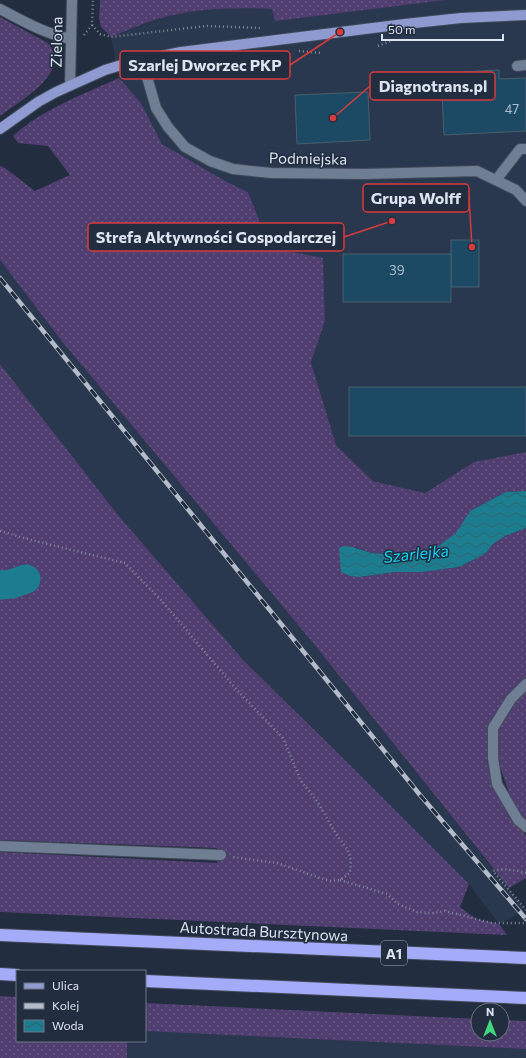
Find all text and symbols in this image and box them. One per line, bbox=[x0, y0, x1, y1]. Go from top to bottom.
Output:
street label: Zielona bbox=[47, 16, 65, 68]
scale bar bbox=[382, 16, 503, 42]
text: 50 m bbox=[388, 22, 416, 36]
callout: Szarlej Dworzec PKP bbox=[120, 51, 290, 79]
text: Szarlej Dworzec PKP bbox=[128, 55, 282, 74]
callout: Diagnotrans.pl bbox=[370, 72, 495, 100]
text: Diagnotrans.pl bbox=[379, 76, 487, 95]
house number: 47 bbox=[505, 101, 519, 117]
street label: Podmiejska bbox=[269, 148, 347, 168]
callout: Grupa Wolff bbox=[363, 184, 469, 212]
text: Grupa Wolff bbox=[371, 188, 462, 207]
callout: Strefa Aktywności Gospodarczej bbox=[88, 223, 344, 251]
text: Strefa Aktywności Gospodarczej bbox=[96, 227, 336, 246]
house number: 39 bbox=[389, 262, 405, 278]
water label: Szarlejka bbox=[382, 540, 450, 566]
street label: Autostrada Bursztynowa bbox=[179, 918, 349, 944]
road number: A1 bbox=[381, 941, 407, 965]
legend bbox=[16, 970, 146, 1042]
text: Ulica bbox=[52, 978, 79, 992]
text: Kolej bbox=[52, 998, 79, 1012]
north arrow bbox=[470, 1002, 510, 1042]
text: N bbox=[486, 1005, 494, 1018]
text: Woda bbox=[52, 1018, 84, 1032]

